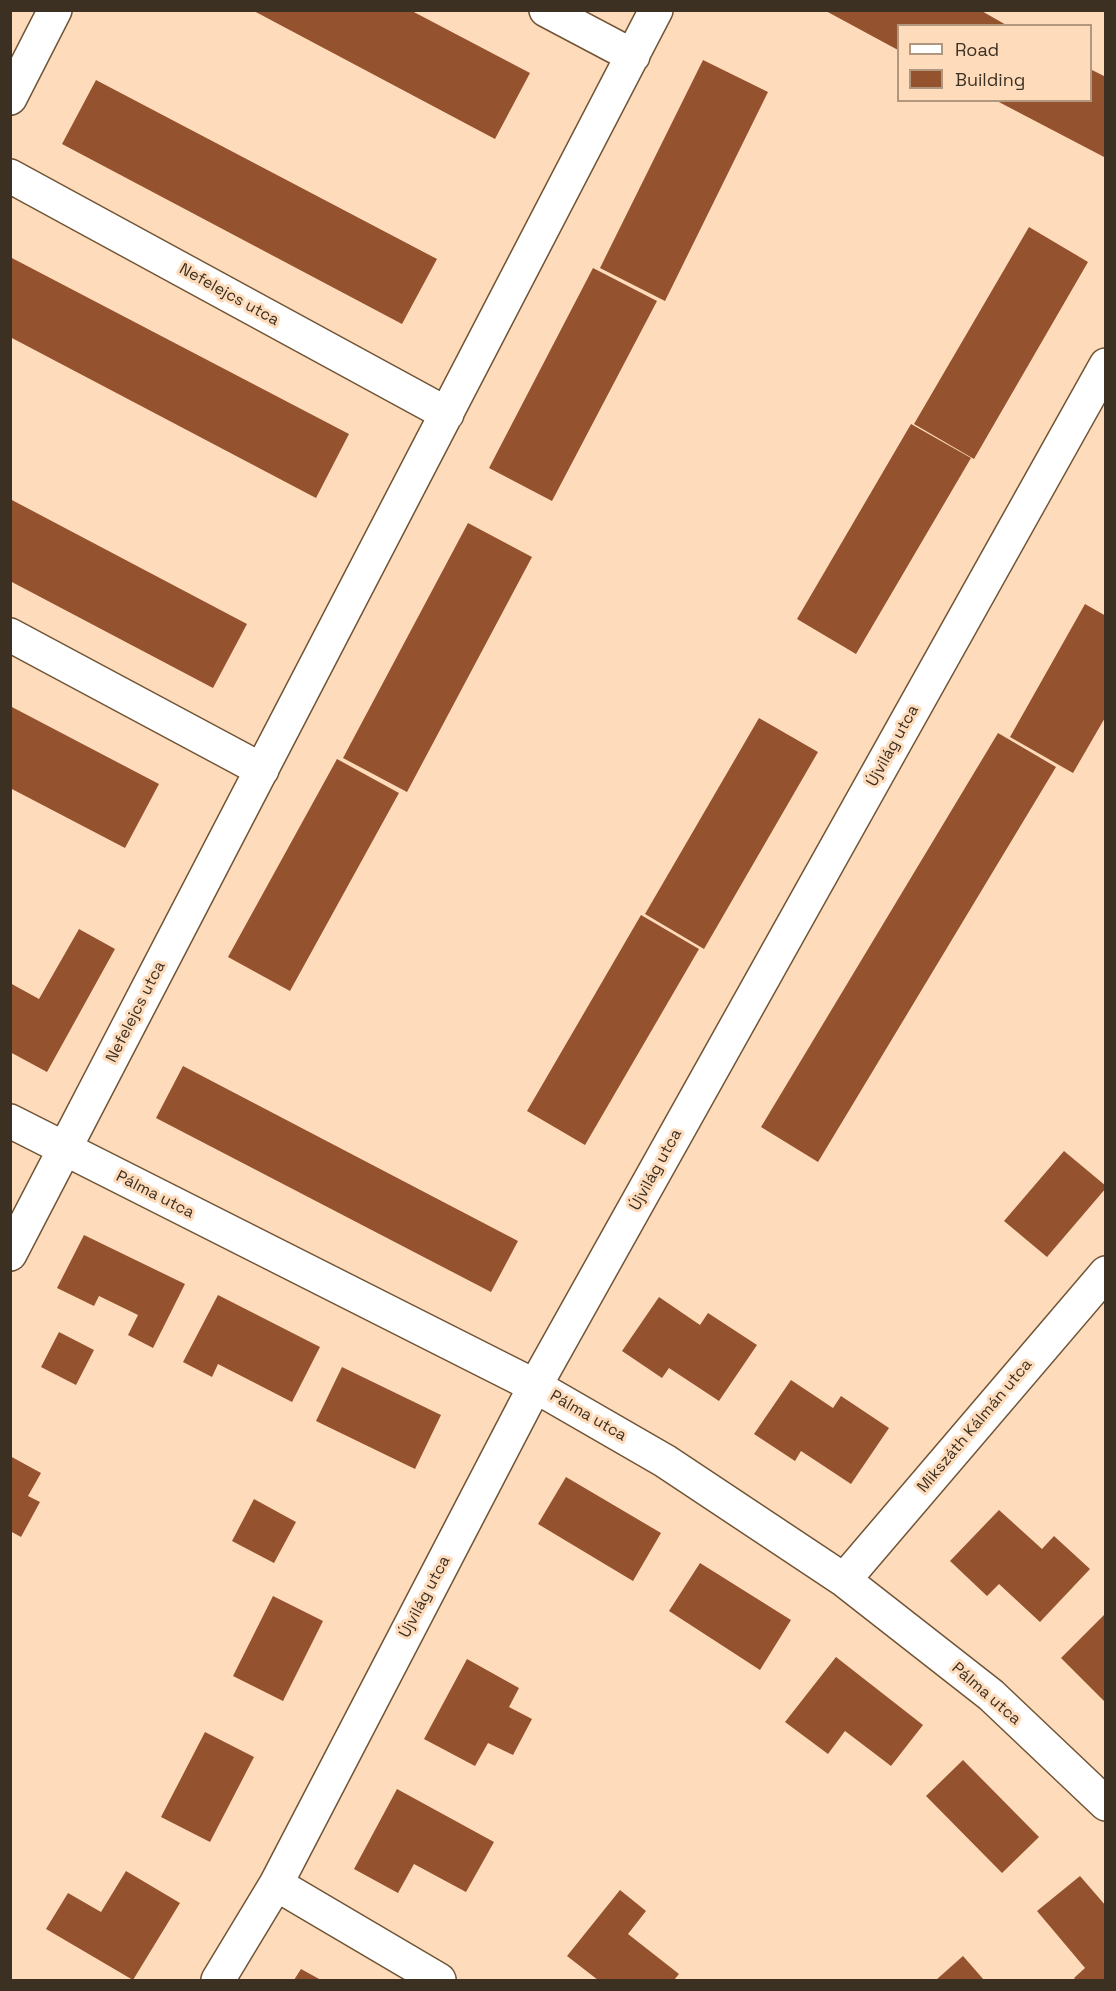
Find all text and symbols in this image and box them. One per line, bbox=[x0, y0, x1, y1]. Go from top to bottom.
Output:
legend bbox=[897, 24, 1092, 102]
text: Road bbox=[955, 38, 999, 61]
text: Building bbox=[955, 68, 1025, 91]
street label: Nefelejcs utca bbox=[176, 260, 282, 330]
street label: Újvilág utca bbox=[863, 702, 923, 790]
street label: Nefelejcs utca bbox=[102, 958, 170, 1066]
street label: Újvilág utca bbox=[626, 1126, 686, 1214]
street label: Pálma utca bbox=[113, 1167, 197, 1223]
street label: Mikszáth Kálmán utca bbox=[914, 1355, 1036, 1497]
street label: Pálma utca bbox=[546, 1386, 630, 1446]
street label: Újvilág utca bbox=[395, 1553, 455, 1641]
street label: Pálma utca bbox=[948, 1659, 1024, 1729]

